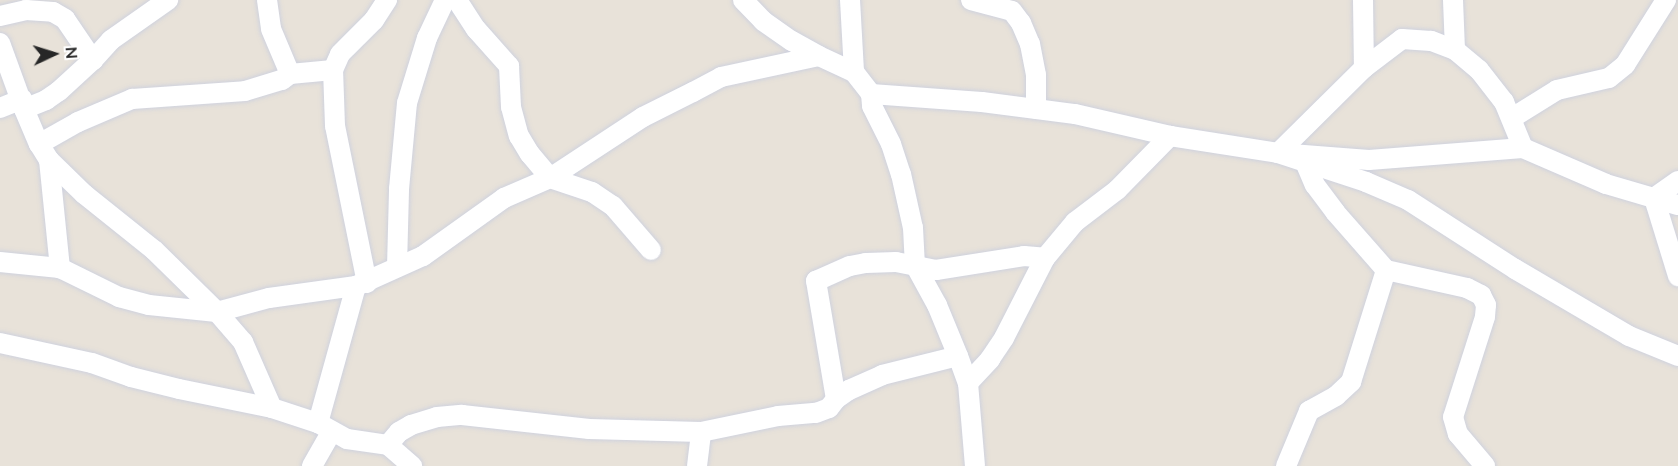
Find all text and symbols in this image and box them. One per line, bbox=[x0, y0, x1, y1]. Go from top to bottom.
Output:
north arrow bbox=[24, 24, 84, 84]
text: N bbox=[62, 46, 82, 59]

